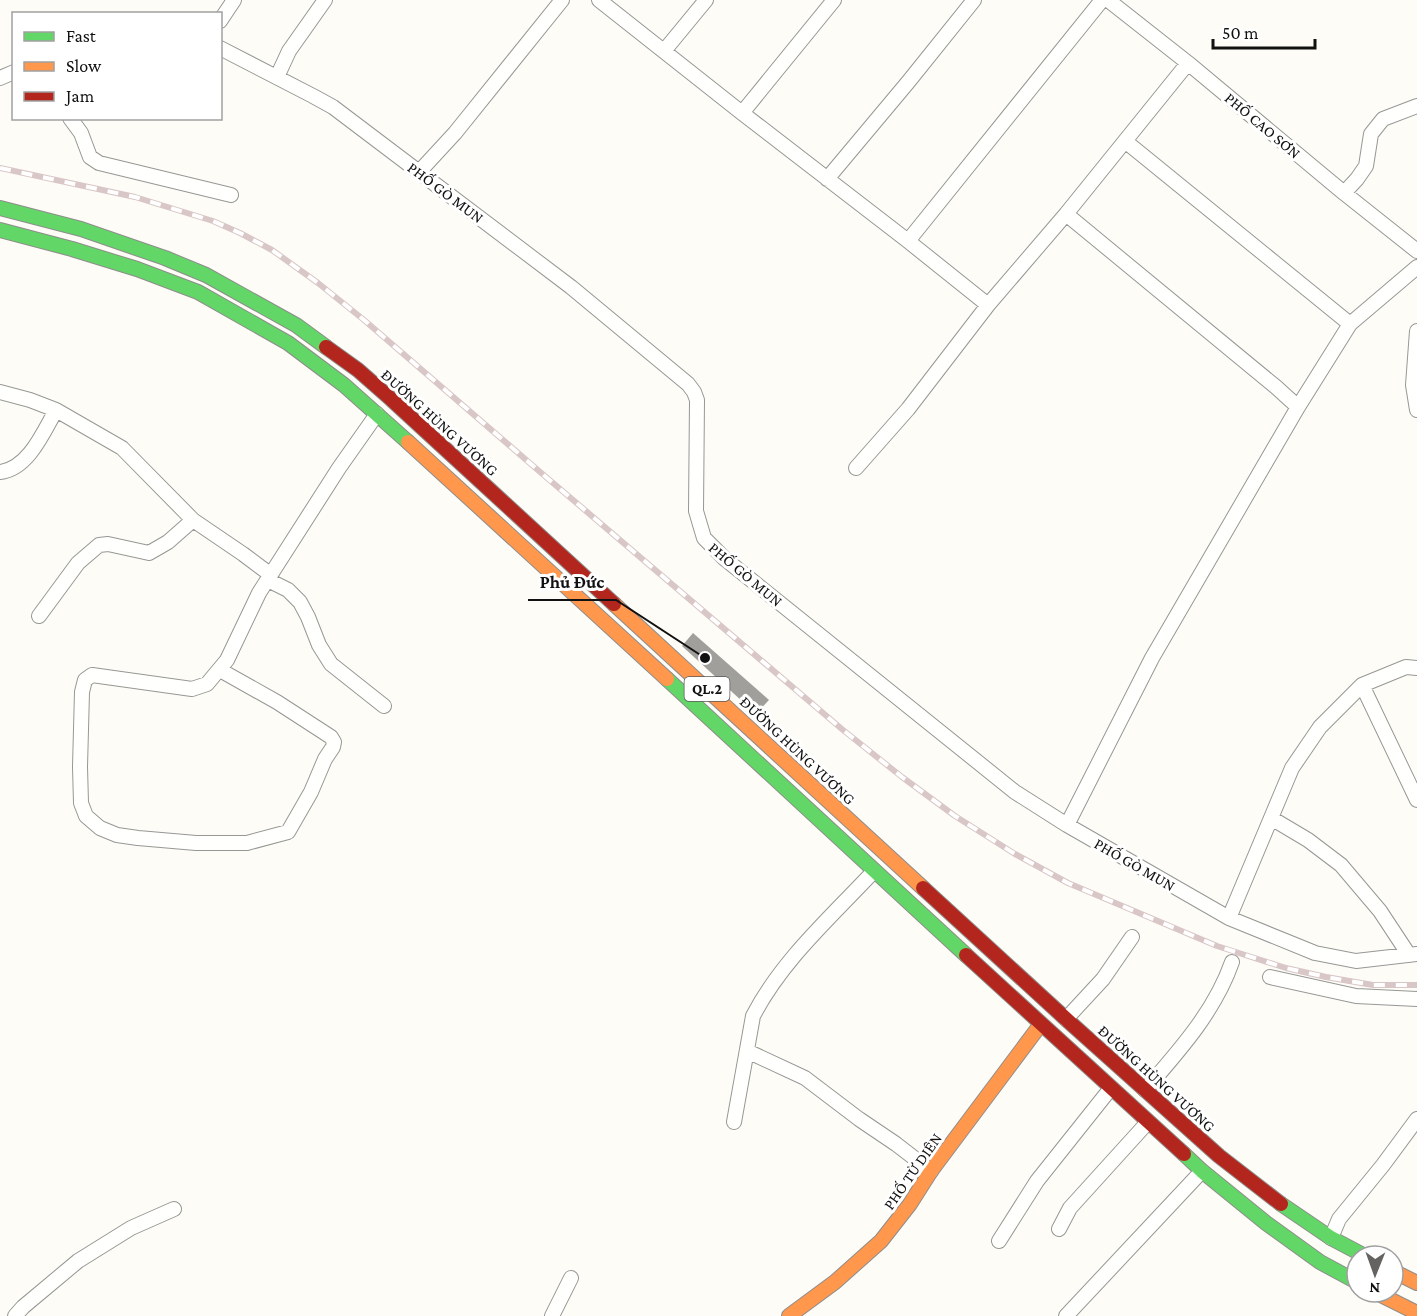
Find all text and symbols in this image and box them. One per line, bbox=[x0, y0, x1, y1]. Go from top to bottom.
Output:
legend bbox=[12, 12, 222, 120]
scale bar bbox=[1213, 12, 1315, 50]
text: 50 m bbox=[1222, 23, 1259, 43]
text: Fast bbox=[66, 26, 97, 46]
text: Slow bbox=[66, 56, 102, 76]
text: Jam bbox=[64, 86, 95, 106]
street label: PHỐ CAO SƠN bbox=[1222, 88, 1304, 162]
street label: PHỐ GÒ MUN bbox=[405, 158, 487, 226]
street label: ĐƯỜNG HÙNG VƯƠNG bbox=[378, 366, 501, 479]
street label: PHỐ GÒ MUN bbox=[706, 538, 786, 610]
callout: Phủ Đức bbox=[528, 564, 616, 600]
text: Phủ Đức bbox=[540, 572, 604, 592]
road number: QL.2 bbox=[684, 677, 730, 701]
street label: ĐƯỜNG HÙNG VƯƠNG bbox=[737, 693, 859, 808]
street label: PHỐ GÒ MUN bbox=[1091, 834, 1179, 894]
street label: ĐƯỜNG HÙNG VƯƠNG bbox=[1095, 1022, 1218, 1135]
street label: PHỐ TỪ DIÊN bbox=[879, 1129, 945, 1213]
north arrow bbox=[1345, 1244, 1405, 1304]
text: N bbox=[1369, 1280, 1380, 1297]

